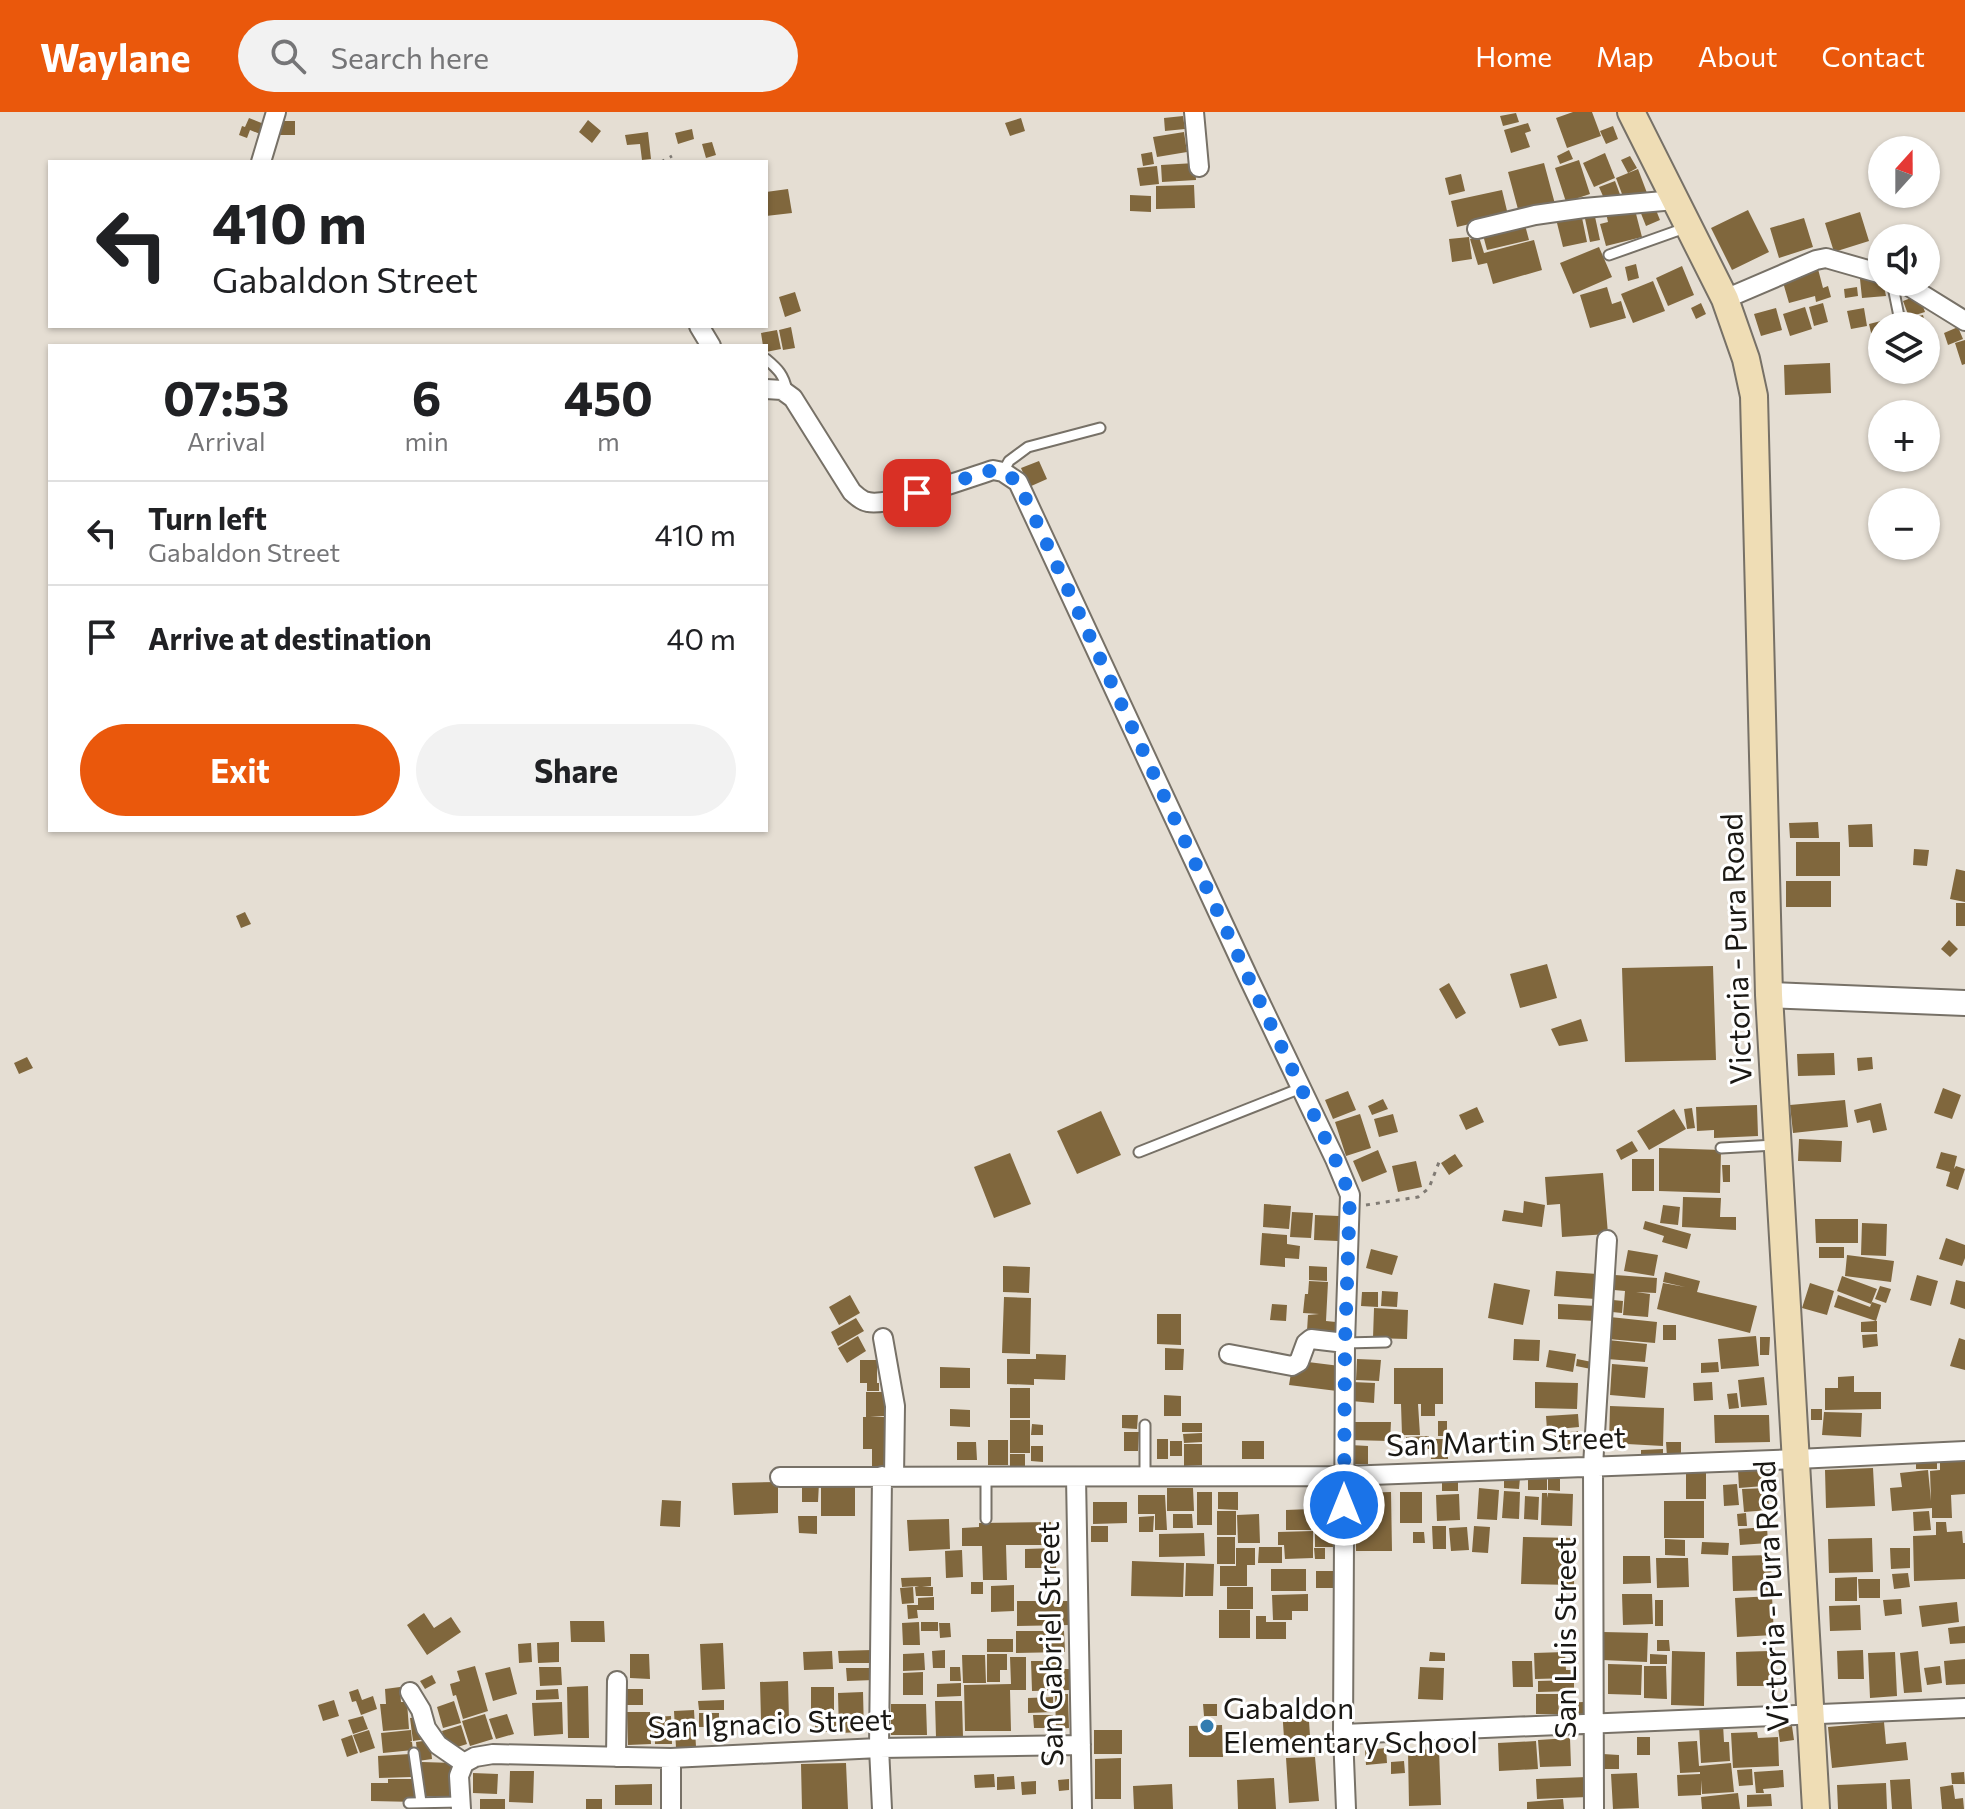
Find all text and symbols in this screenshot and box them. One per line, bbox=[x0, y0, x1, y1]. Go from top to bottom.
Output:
search box bbox=[238, 20, 798, 92]
text: Waylane bbox=[40, 33, 190, 80]
icon: search bbox=[266, 34, 310, 78]
text: Search here bbox=[330, 38, 489, 75]
text: Home bbox=[1475, 39, 1552, 73]
text: Map bbox=[1596, 39, 1654, 73]
text: About bbox=[1698, 39, 1778, 73]
text: Contact bbox=[1822, 39, 1925, 73]
north arrow bbox=[1868, 136, 1940, 208]
map controls bbox=[1868, 136, 1940, 560]
text: 410 m bbox=[212, 187, 367, 256]
icon: left bbox=[80, 192, 184, 296]
button: sound bbox=[1868, 224, 1940, 296]
text: Gabaldon Street bbox=[212, 256, 478, 300]
button: layers bbox=[1868, 312, 1940, 384]
text: 07:53 bbox=[163, 367, 289, 426]
text: 6 bbox=[412, 367, 441, 426]
text: 450 bbox=[564, 367, 653, 426]
button: + bbox=[1868, 400, 1940, 472]
text: Arrival bbox=[187, 425, 266, 456]
text: min bbox=[404, 425, 449, 456]
text: m bbox=[597, 425, 620, 456]
pin bbox=[883, 459, 951, 527]
icon: arrive bbox=[895, 471, 939, 515]
button: − bbox=[1868, 488, 1940, 560]
text: Turn left bbox=[148, 499, 267, 536]
icon: left bbox=[80, 511, 124, 555]
text: 410 m bbox=[655, 515, 736, 552]
text: Gabaldon Street bbox=[148, 536, 340, 567]
icon: arrive bbox=[80, 615, 124, 659]
text: Arrive at destination bbox=[148, 619, 432, 656]
text: 40 m bbox=[667, 619, 736, 656]
button: Exit bbox=[80, 724, 400, 816]
button: Share bbox=[416, 724, 736, 816]
street label: Victoria - Pura Road bbox=[1711, 813, 1758, 1085]
street label: San Martin Street bbox=[1385, 1417, 1627, 1462]
street label: Victoria - Pura Road bbox=[1744, 1460, 1795, 1733]
position arrow bbox=[1302, 1463, 1386, 1547]
street label: San Gabriel Street bbox=[1028, 1521, 1069, 1767]
street label: San Luis Street bbox=[1545, 1537, 1582, 1739]
place label: Gabaldon Elementary School bbox=[1223, 1688, 1478, 1759]
street label: San Ignacio Street bbox=[647, 1699, 893, 1744]
marker: Gabaldon Elementary School bbox=[1198, 1717, 1216, 1735]

